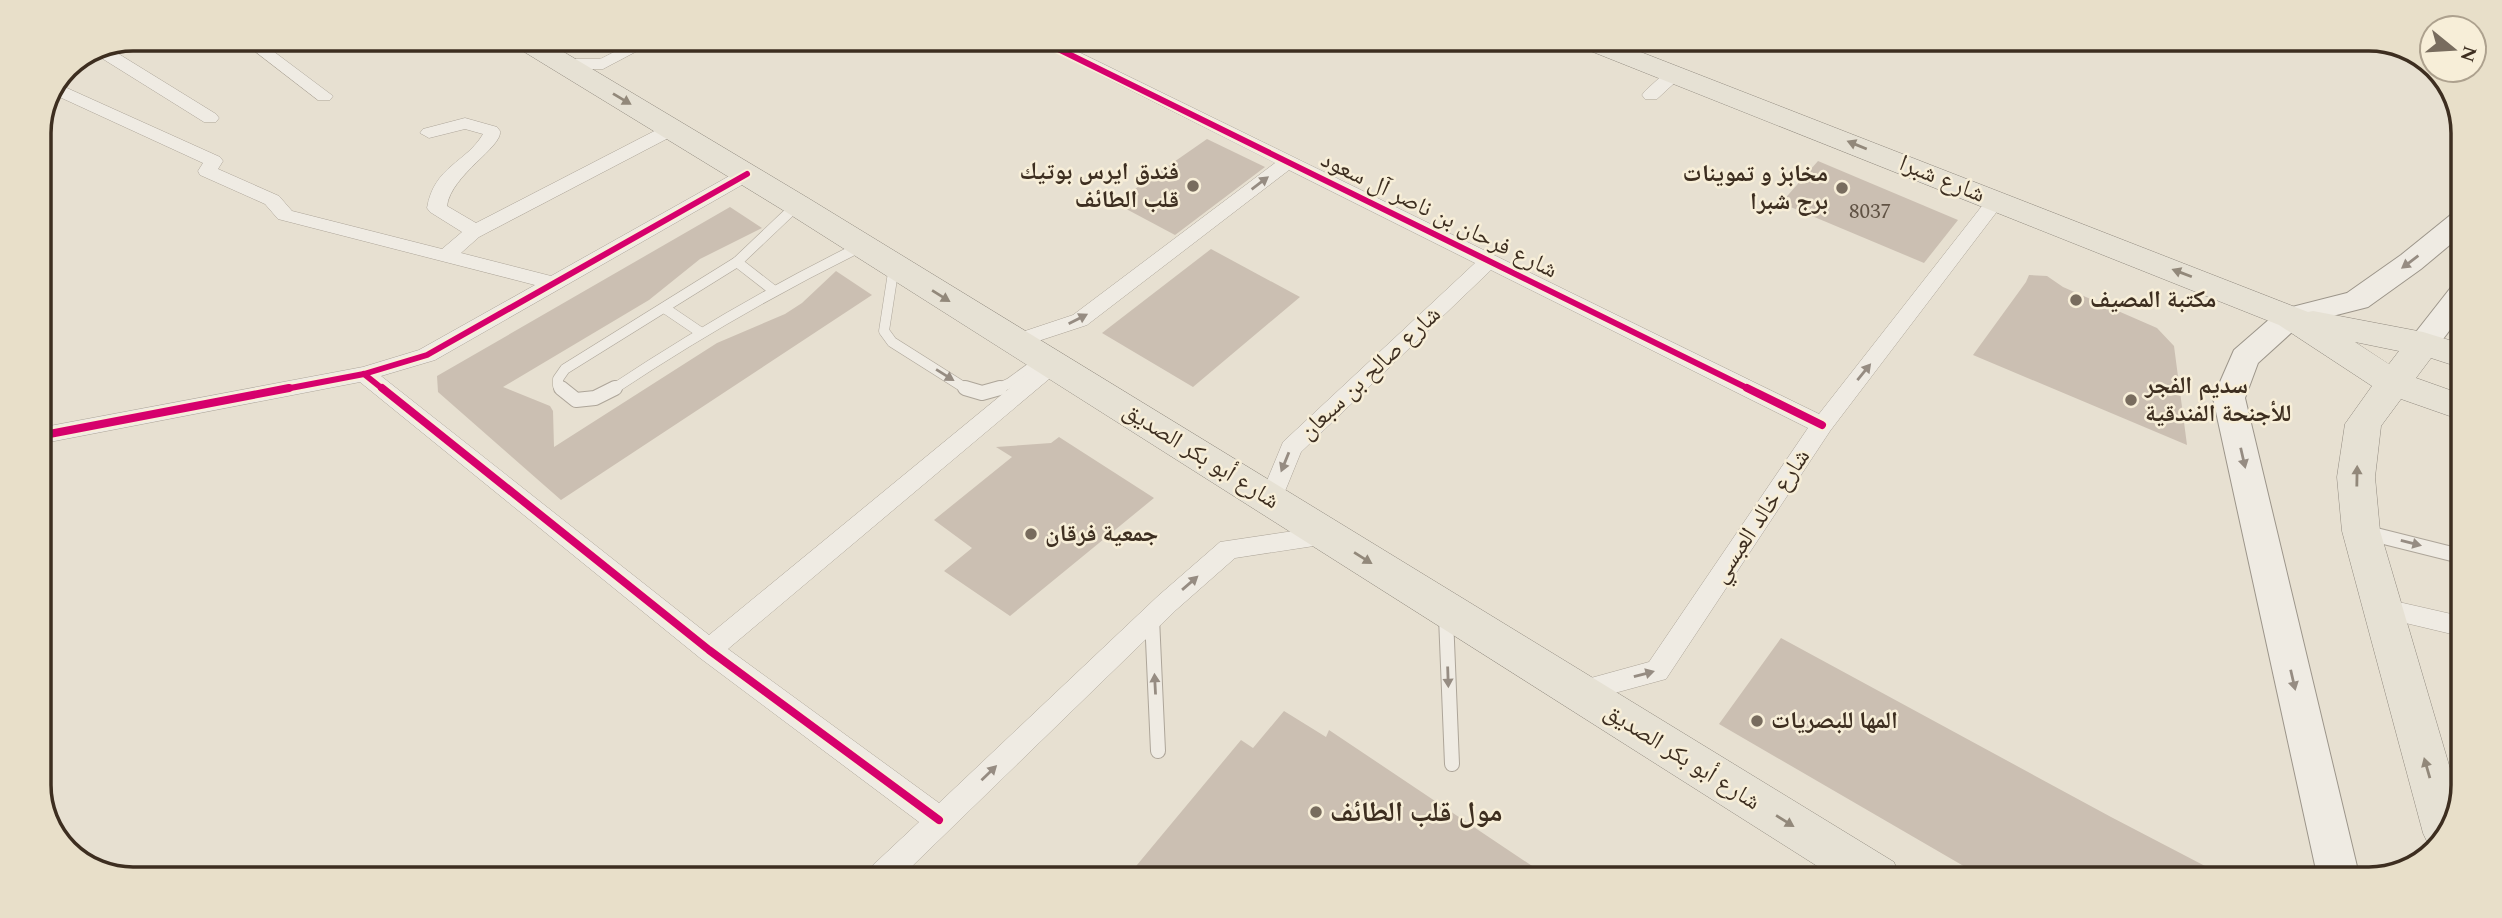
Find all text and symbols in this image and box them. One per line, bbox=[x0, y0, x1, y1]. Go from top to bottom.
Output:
north arrow bbox=[2418, 14, 2488, 84]
text: N bbox=[2452, 42, 2484, 66]
one-way arrow bbox=[613, 93, 632, 106]
one-way arrow bbox=[1846, 140, 1867, 151]
street label: شارع فرحان بن ناصر آل سعود bbox=[1314, 142, 1564, 288]
street label: شارع شبرا bbox=[1894, 145, 1990, 213]
place label: فندق ايرس بوتيك قلب الطائف bbox=[1019, 154, 1179, 218]
place label: مخابز و تموينات برج شبرا bbox=[1683, 156, 1828, 220]
one-way arrow bbox=[1251, 175, 1269, 190]
marker: فندق ايرس بوتيك قلب الطائف bbox=[1185, 178, 1201, 194]
marker: مخابز و تموينات برج شبرا bbox=[1834, 180, 1850, 196]
house number: 8037 bbox=[1849, 196, 1891, 228]
one-way arrow bbox=[2401, 255, 2419, 269]
one-way arrow bbox=[2172, 268, 2193, 279]
place label: مكتبة المصيف bbox=[2090, 282, 2216, 318]
one-way arrow bbox=[932, 289, 951, 302]
marker: مكتبة المصيف bbox=[2068, 292, 2084, 308]
street label: شارع صالح بن سبعان bbox=[1291, 297, 1449, 449]
one-way arrow bbox=[1068, 313, 1088, 324]
one-way arrow bbox=[1857, 363, 1872, 381]
place label: سديم الفجر للأجنحة الفندقية bbox=[2144, 368, 2292, 432]
one-way arrow bbox=[935, 369, 955, 382]
marker: سديم الفجر للأجنحة الفندقية bbox=[2123, 392, 2139, 408]
street label: شارع أبو بكر الصديق bbox=[1116, 393, 1286, 519]
street label: شارع خالد العبسي bbox=[1703, 441, 1820, 591]
one-way arrow bbox=[2237, 447, 2248, 469]
one-way arrow bbox=[1280, 452, 1291, 473]
one-way arrow bbox=[2352, 465, 2363, 487]
place label: جمعية فرقان bbox=[1045, 516, 1158, 552]
marker: جمعية فرقان bbox=[1023, 526, 1039, 542]
one-way arrow bbox=[2400, 538, 2422, 549]
one-way arrow bbox=[1354, 551, 1373, 564]
one-way arrow bbox=[1181, 575, 1199, 591]
one-way arrow bbox=[1443, 667, 1454, 689]
one-way arrow bbox=[1634, 669, 1655, 679]
one-way arrow bbox=[2288, 669, 2299, 691]
one-way arrow bbox=[1149, 673, 1160, 695]
street label: شارع أبو بكر الصديق bbox=[1597, 694, 1767, 820]
place label: المها للبصريات bbox=[1771, 703, 1898, 739]
marker: المها للبصريات bbox=[1749, 713, 1765, 729]
one-way arrow bbox=[2421, 757, 2432, 779]
one-way arrow bbox=[980, 766, 997, 782]
place label: مول قلب الطائف bbox=[1330, 791, 1503, 834]
marker: مول قلب الطائف bbox=[1308, 804, 1324, 820]
one-way arrow bbox=[1775, 814, 1795, 827]

